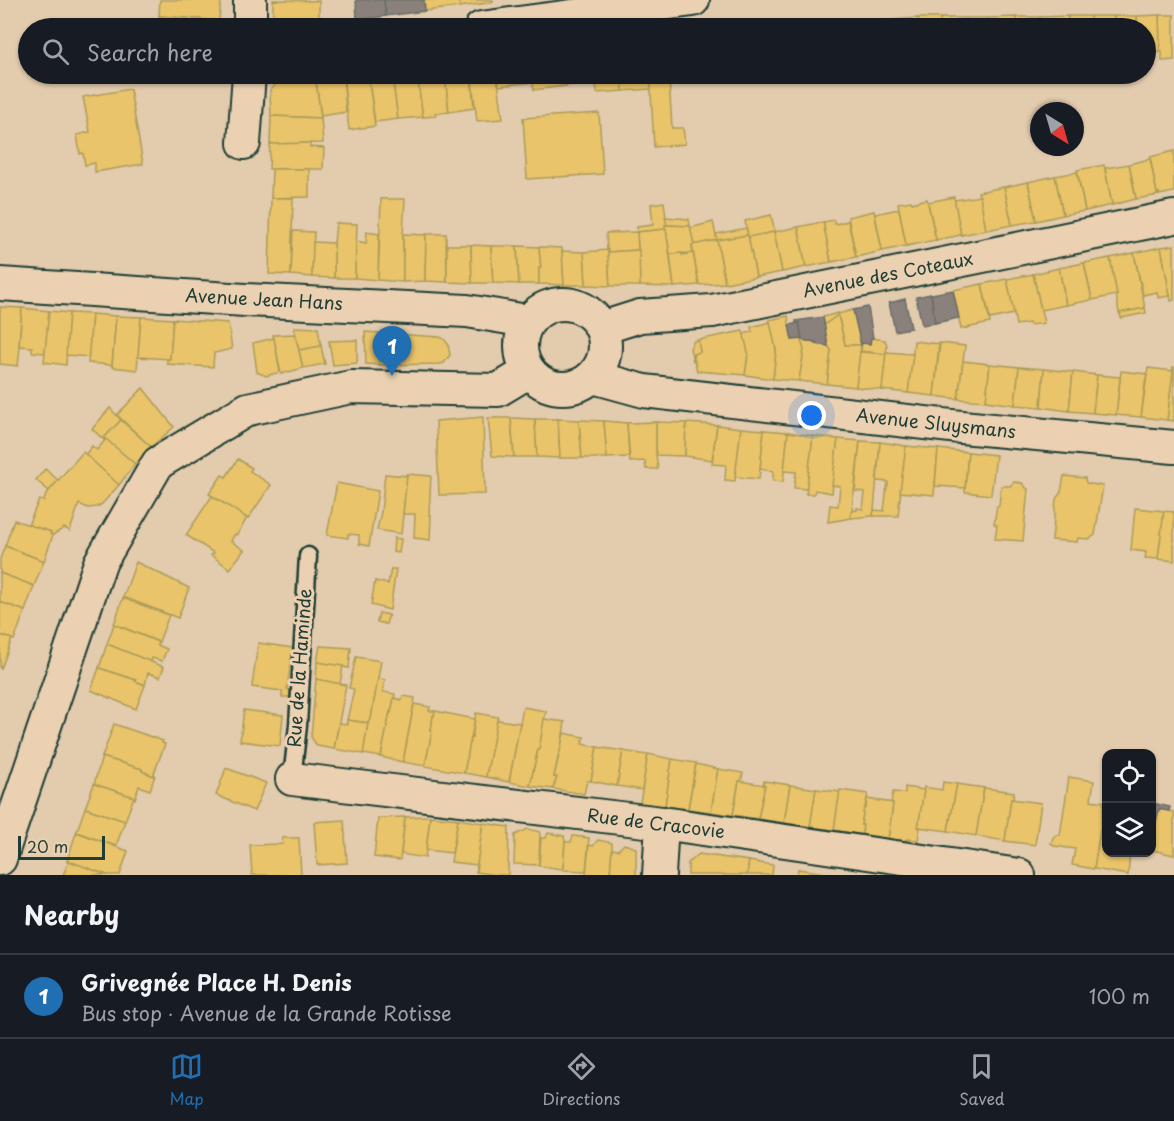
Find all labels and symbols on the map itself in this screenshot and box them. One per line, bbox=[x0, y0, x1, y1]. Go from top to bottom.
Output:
north arrow bbox=[1030, 102, 1084, 156]
street label: Avenue des Coteaux bbox=[800, 244, 975, 303]
street label: Avenue Jean Hans bbox=[185, 281, 344, 316]
pin: 1 bbox=[372, 326, 412, 376]
your location bbox=[797, 401, 826, 430]
street label: Avenue Sluysmans bbox=[855, 401, 1017, 444]
street label: Rue de la Haminde bbox=[279, 587, 318, 748]
street label: Rue de Cracovie bbox=[586, 801, 727, 844]
scale bar bbox=[18, 833, 105, 860]

